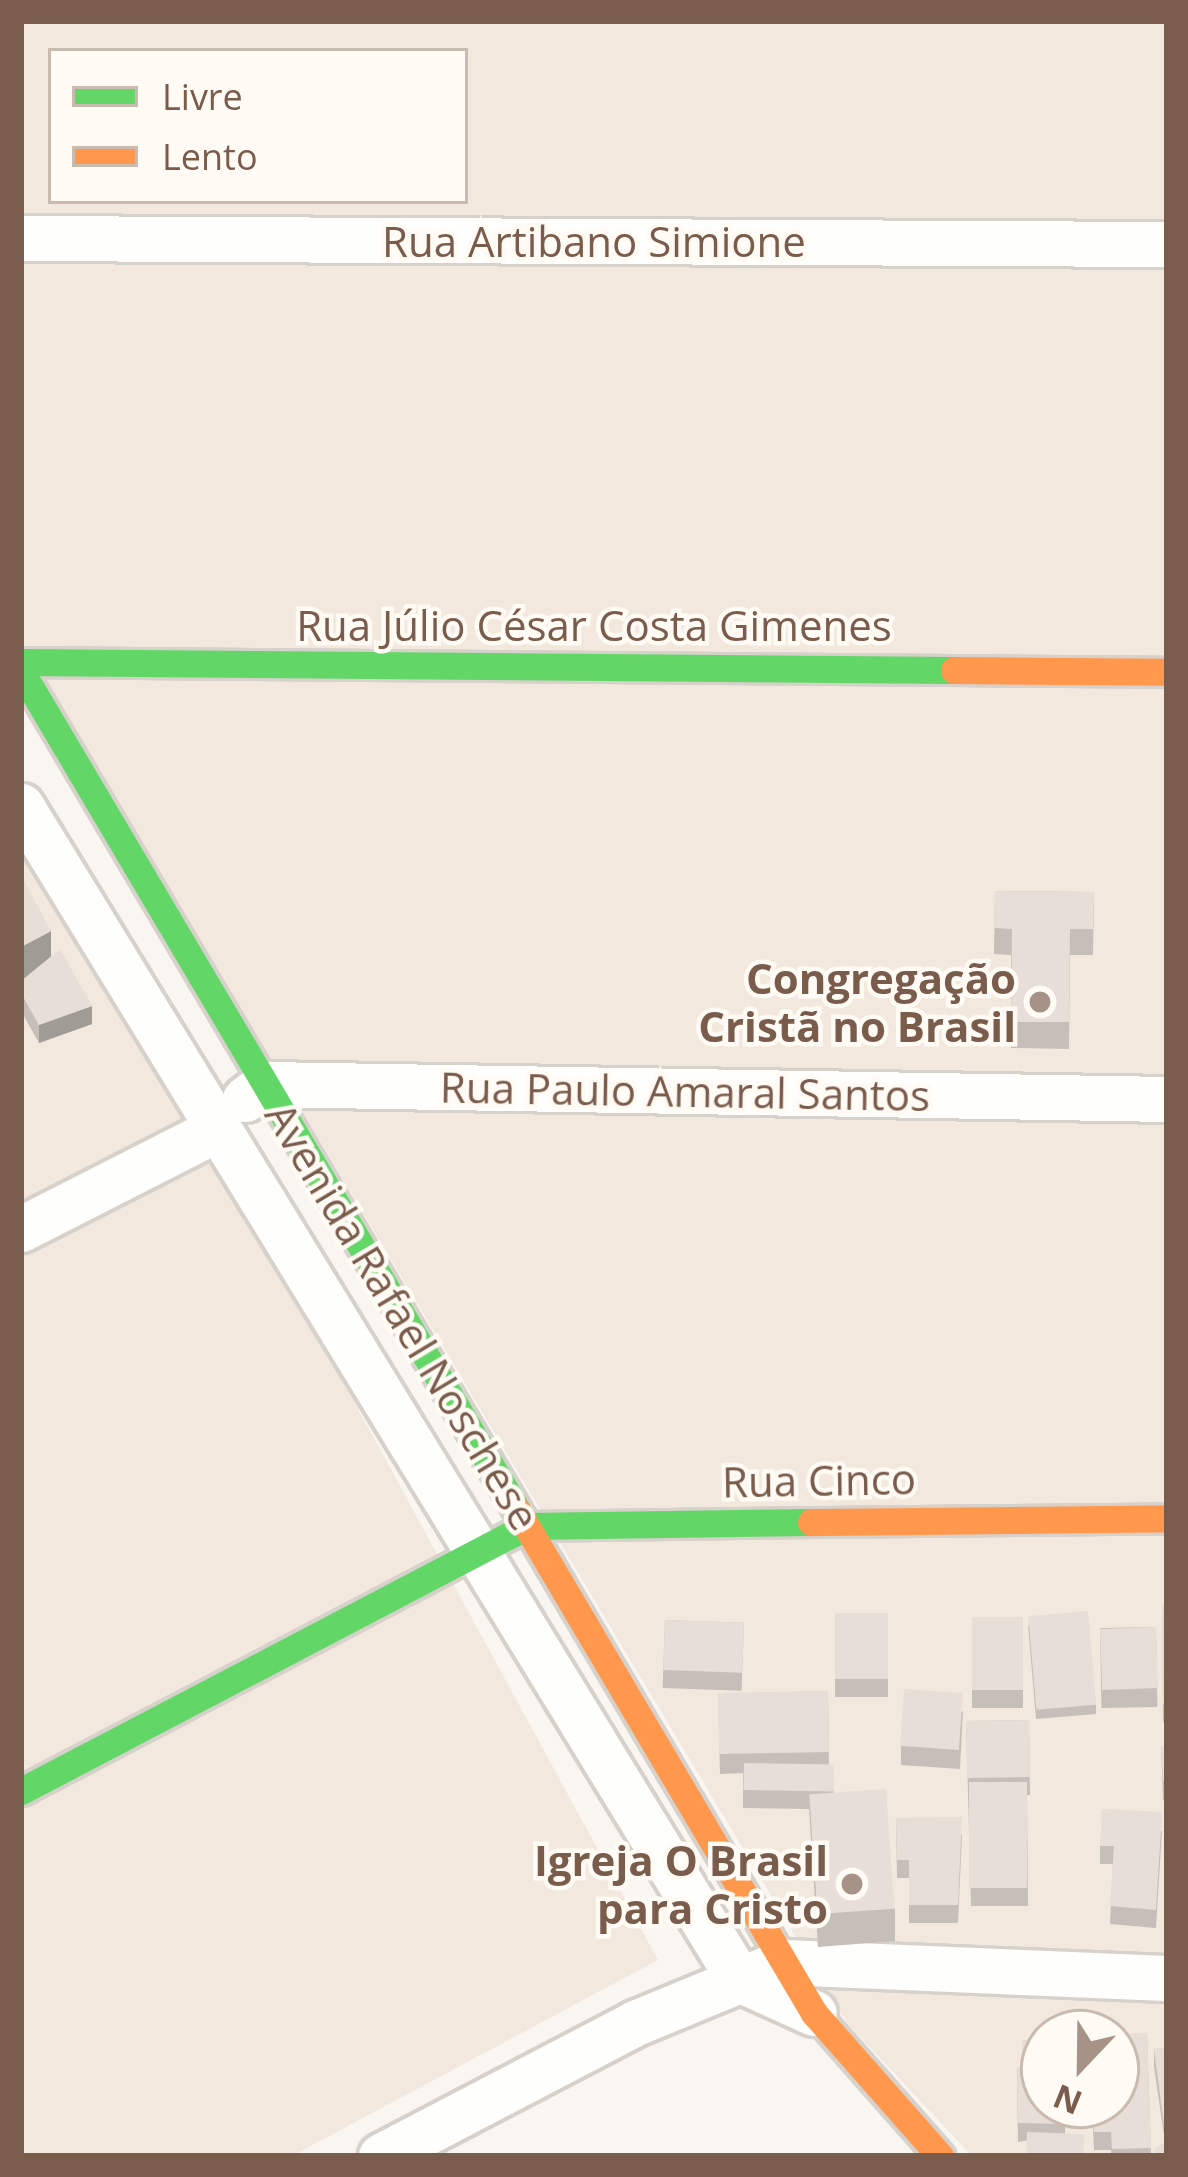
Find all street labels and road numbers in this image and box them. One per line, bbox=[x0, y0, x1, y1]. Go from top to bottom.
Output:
street label: Rua Artibano Simione bbox=[382, 216, 806, 266]
street label: Rua Júlio César Costa Gimenes bbox=[296, 600, 892, 650]
street label: Rua Paulo Amaral Santos bbox=[439, 1062, 931, 1120]
street label: Avenida Rafael Noschese bbox=[255, 1093, 551, 1539]
street label: Rua Cinco bbox=[722, 1453, 916, 1507]

